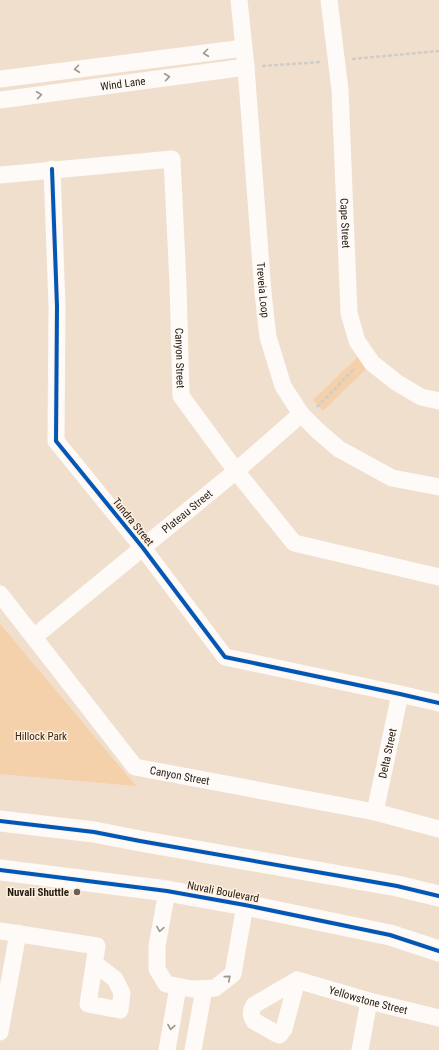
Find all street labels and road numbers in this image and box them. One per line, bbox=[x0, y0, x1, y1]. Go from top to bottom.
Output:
street label: Wind Lane bbox=[100, 74, 146, 93]
street label: Cape Street bbox=[338, 198, 353, 249]
street label: Treveia Loop bbox=[254, 262, 272, 318]
street label: Canyon Street bbox=[173, 328, 187, 389]
street label: Plateau Street bbox=[159, 487, 215, 536]
street label: Tundra Street bbox=[110, 495, 156, 549]
street label: Delta Street bbox=[376, 727, 399, 780]
street label: Canyon Street bbox=[149, 763, 211, 787]
street label: Nuvali Boulevard bbox=[186, 879, 260, 905]
street label: Yellowstone Street bbox=[327, 983, 409, 1017]

